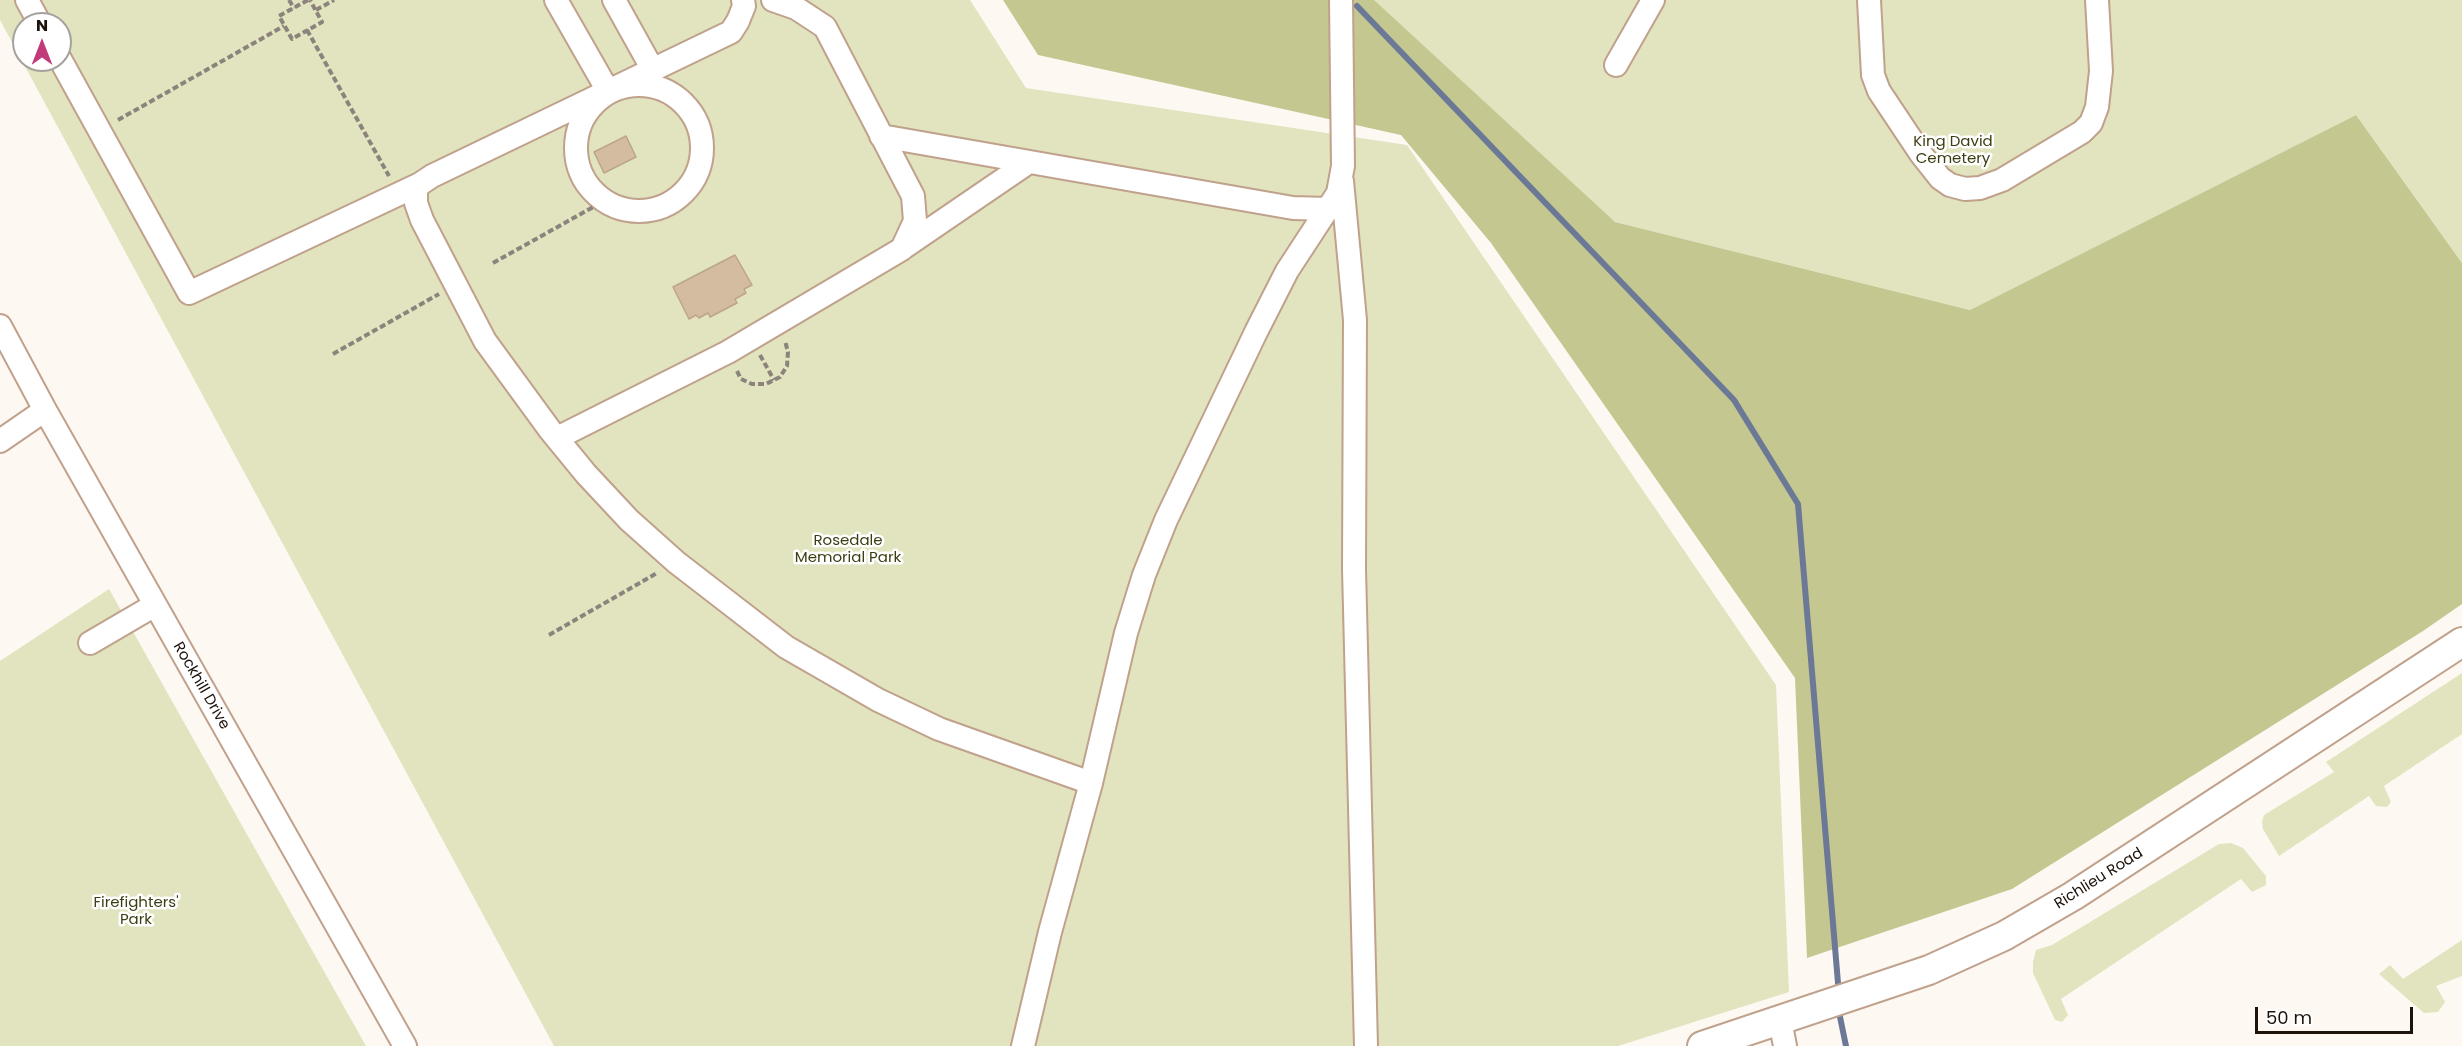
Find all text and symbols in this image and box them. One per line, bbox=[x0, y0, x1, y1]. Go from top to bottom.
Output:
north arrow bbox=[12, 12, 72, 72]
text: N bbox=[36, 14, 48, 37]
park label: King David Cemetery bbox=[1913, 133, 1993, 168]
park label: Rosedale Memorial Park bbox=[795, 532, 901, 567]
street label: Rockhill Drive bbox=[169, 639, 233, 733]
street label: Richlieu Road bbox=[2051, 845, 2147, 913]
park label: Firefighters' Park bbox=[93, 894, 179, 929]
scale bar bbox=[2258, 995, 2416, 1033]
text: 50 m bbox=[2266, 1005, 2312, 1030]

